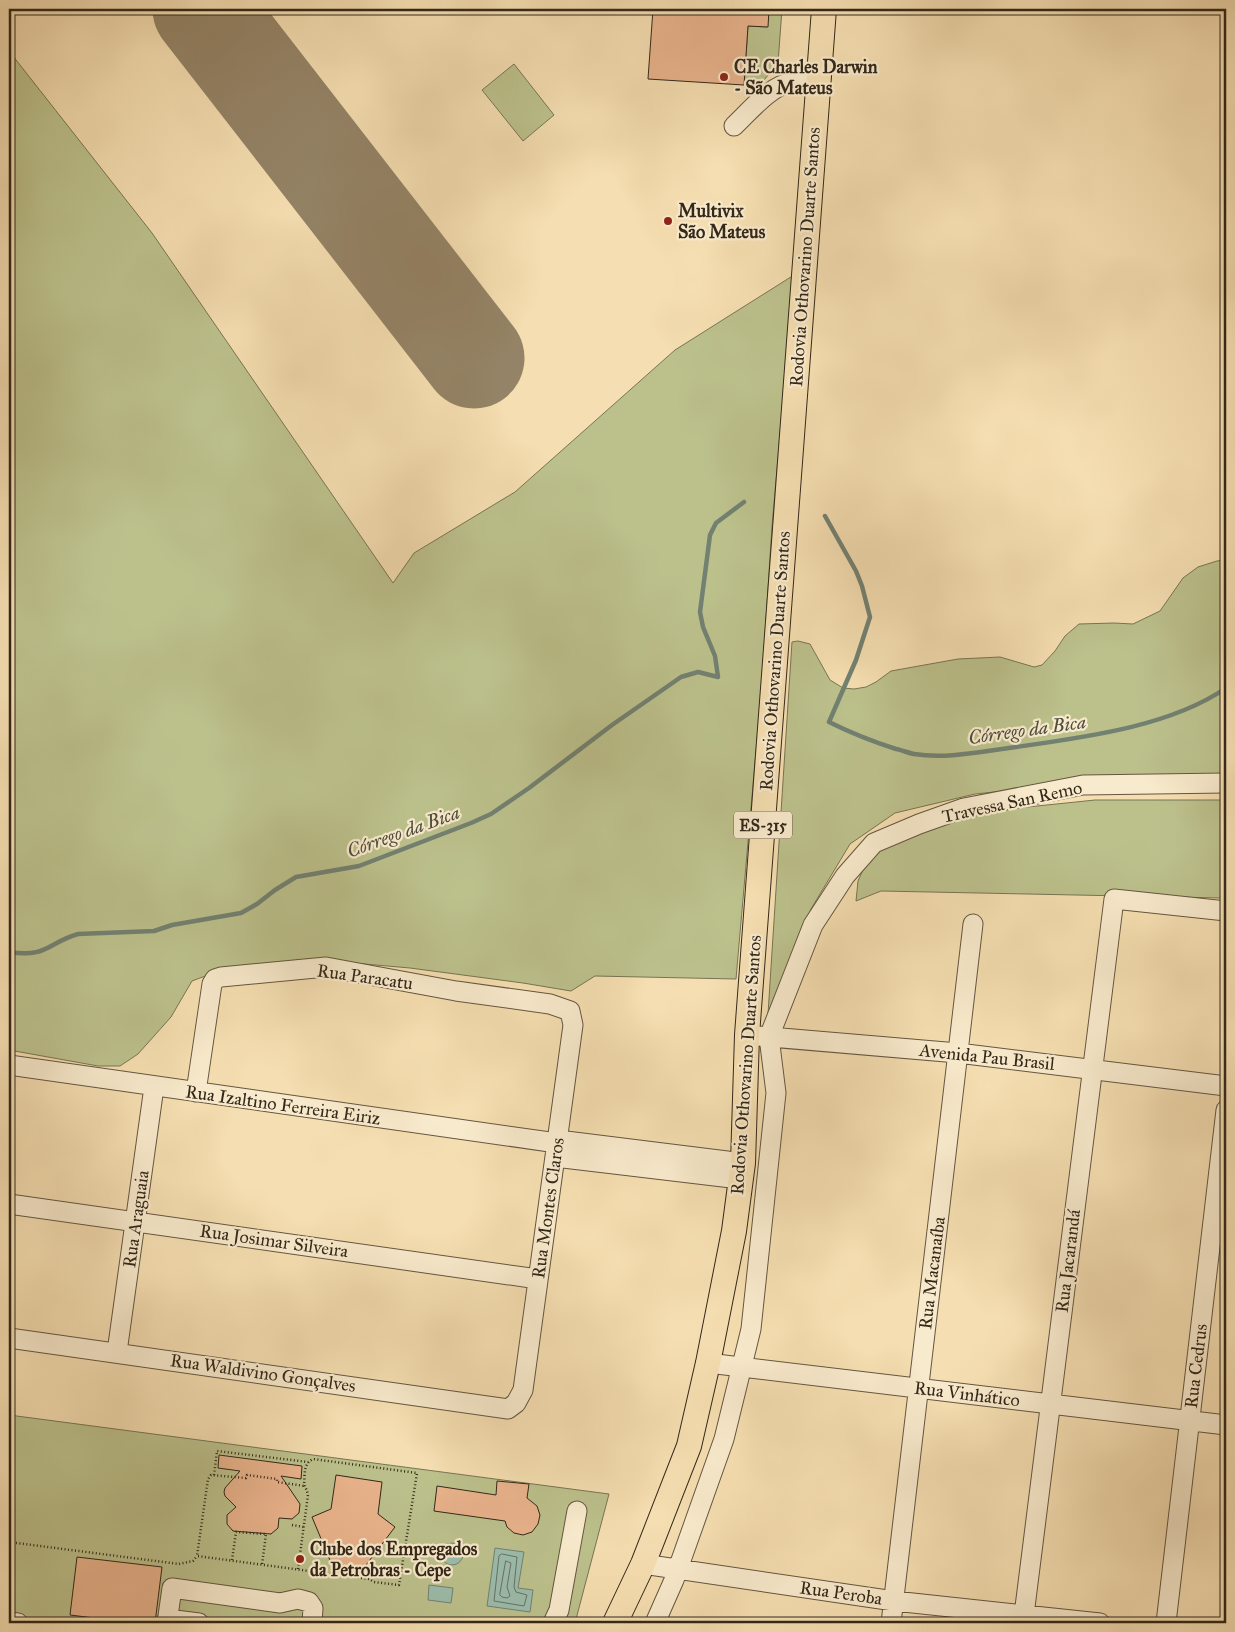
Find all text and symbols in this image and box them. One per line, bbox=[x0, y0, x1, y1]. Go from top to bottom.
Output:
place label: CE Charles Darwin - São Mateus bbox=[734, 56, 878, 99]
marker: CE Charles Darwin - São Mateus bbox=[718, 71, 730, 83]
street label: Rodovia Othovarino Duarte Santos bbox=[785, 126, 825, 388]
place label: Multivix São Mateus bbox=[678, 200, 766, 243]
marker: Multivix São Mateus bbox=[662, 215, 674, 227]
street label: Rodovia Othovarino Duarte Santos bbox=[755, 530, 795, 792]
water label: Córrego da Bica bbox=[967, 710, 1087, 749]
street label: Travessa San Remo bbox=[940, 776, 1084, 828]
water label: Córrego da Bica bbox=[344, 800, 463, 863]
road number: ES-315 bbox=[734, 812, 792, 838]
street label: Rodovia Othovarino Duarte Santos bbox=[726, 934, 766, 1196]
street label: Rua Paracatu bbox=[316, 959, 415, 995]
street label: Avenida Pau Brasil bbox=[917, 1039, 1056, 1075]
street label: Rua Izaltino Ferreira Eiriz bbox=[184, 1080, 382, 1130]
street label: Rua Montes Claros bbox=[527, 1136, 569, 1280]
street label: Rua Araguaia bbox=[118, 1168, 155, 1269]
street label: Rua Jacarandá bbox=[1051, 1208, 1086, 1314]
street label: Rua Macanaíba bbox=[914, 1215, 950, 1331]
street label: Rua Josimar Silveira bbox=[198, 1220, 350, 1263]
street label: Rua Cedrus bbox=[1180, 1322, 1212, 1410]
street label: Rua Waldivino Gonçalves bbox=[169, 1349, 357, 1397]
street label: Rua Vinhático bbox=[913, 1377, 1021, 1411]
place label: Clube dos Empregados da Petrobras - Cepe bbox=[310, 1538, 478, 1582]
marker: Clube dos Empregados da Petrobras - Cepe bbox=[294, 1553, 306, 1565]
street label: Rua Peroba bbox=[798, 1576, 884, 1610]

